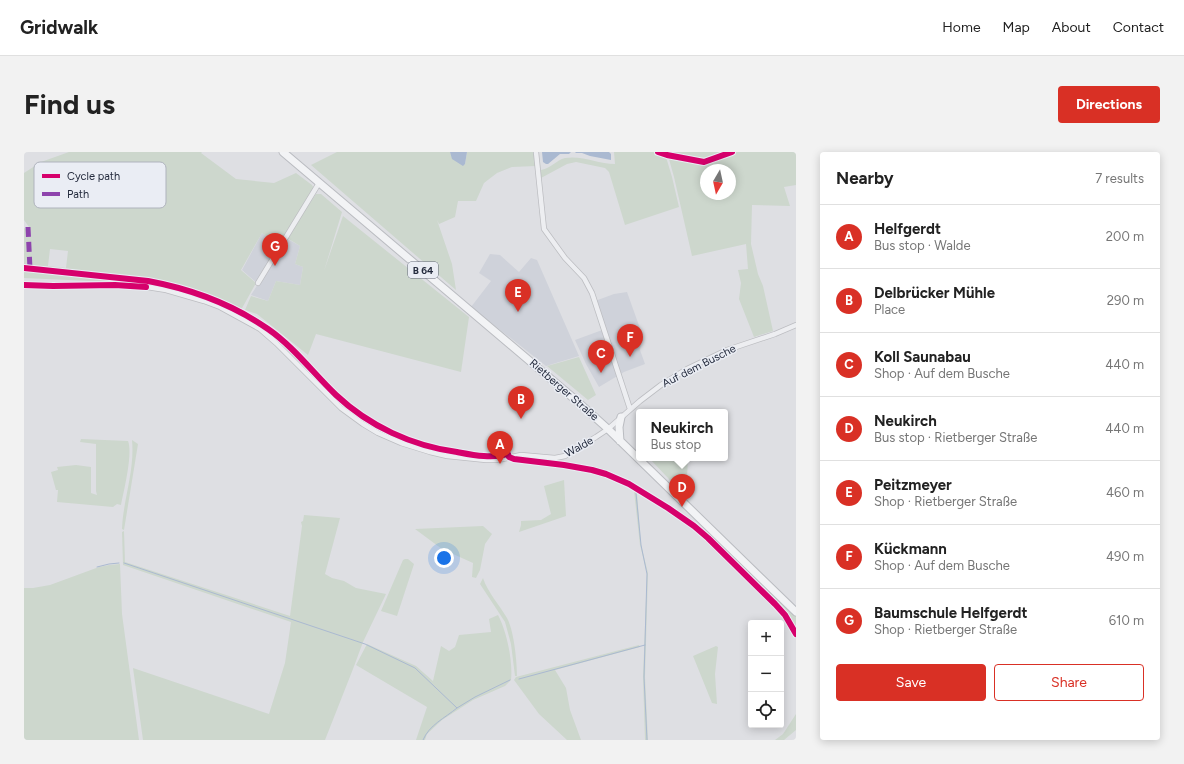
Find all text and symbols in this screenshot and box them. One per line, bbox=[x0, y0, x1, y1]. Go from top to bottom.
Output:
text: Gridwalk bbox=[20, 16, 98, 39]
text: Home bbox=[942, 19, 981, 36]
text: Map bbox=[1003, 19, 1030, 36]
text: About bbox=[1052, 19, 1091, 36]
text: Contact bbox=[1113, 19, 1164, 36]
button: Directions bbox=[1058, 86, 1160, 123]
text: Find us bbox=[24, 87, 115, 121]
legend bbox=[34, 162, 166, 208]
north arrow bbox=[700, 164, 736, 200]
text: Nearby bbox=[836, 168, 894, 188]
text: Cycle path bbox=[67, 170, 120, 183]
text: 7 results bbox=[1095, 171, 1144, 186]
text: Path bbox=[67, 188, 89, 201]
text: Helfgerdt bbox=[874, 220, 941, 238]
text: A bbox=[844, 229, 854, 244]
text: 200 m bbox=[1106, 229, 1144, 244]
pin: G bbox=[262, 233, 288, 266]
text: Bus stop · Walde bbox=[874, 238, 971, 253]
road number: B 64 bbox=[408, 262, 438, 278]
pin: E bbox=[505, 279, 531, 312]
text: Delbrücker Mühle bbox=[874, 284, 995, 302]
text: B bbox=[845, 293, 853, 308]
text: 290 m bbox=[1107, 293, 1144, 308]
text: Place bbox=[874, 302, 905, 317]
pin: F bbox=[617, 324, 643, 357]
pin: C bbox=[588, 340, 614, 373]
street label: Auf dem Busche bbox=[660, 342, 738, 390]
text: Koll Saunabau bbox=[874, 348, 971, 366]
street label: Rietberger Straße bbox=[527, 357, 601, 423]
text: C bbox=[844, 357, 854, 372]
text: 440 m bbox=[1105, 357, 1144, 372]
text: Shop · Auf dem Busche bbox=[874, 366, 1010, 381]
pin: B bbox=[508, 386, 534, 419]
popup bbox=[636, 409, 728, 461]
text: Neukirch bbox=[874, 412, 937, 430]
text: Neukirch bbox=[651, 419, 713, 437]
text: D bbox=[844, 421, 854, 436]
text: 440 m bbox=[1105, 421, 1144, 436]
text: Bus stop · Rietberger Straße bbox=[874, 430, 1037, 445]
pin: A bbox=[487, 431, 513, 464]
street label: Walde bbox=[562, 434, 596, 460]
text: Bus stop bbox=[651, 437, 701, 452]
pin: D bbox=[669, 474, 695, 507]
text: Peitzmeyer bbox=[874, 476, 952, 494]
text: E bbox=[845, 485, 853, 500]
text: 460 m bbox=[1106, 485, 1144, 500]
text: Shop · Rietberger Straße bbox=[874, 494, 1017, 509]
text: Kückmann bbox=[874, 540, 947, 558]
your location bbox=[434, 548, 454, 568]
text: F bbox=[845, 549, 853, 564]
text: 490 m bbox=[1106, 549, 1144, 564]
text: Shop · Auf dem Busche bbox=[874, 558, 1010, 573]
text: Baumschule Helfgerdt bbox=[874, 604, 1028, 622]
text: G bbox=[844, 613, 854, 628]
text: 610 m bbox=[1109, 613, 1144, 628]
map controls bbox=[748, 620, 784, 728]
button: + bbox=[748, 620, 784, 656]
text: Shop · Rietberger Straße bbox=[874, 622, 1017, 637]
button: − bbox=[748, 656, 784, 692]
button: Save bbox=[836, 664, 986, 701]
button: Share bbox=[994, 664, 1144, 701]
button: locate bbox=[748, 692, 784, 728]

